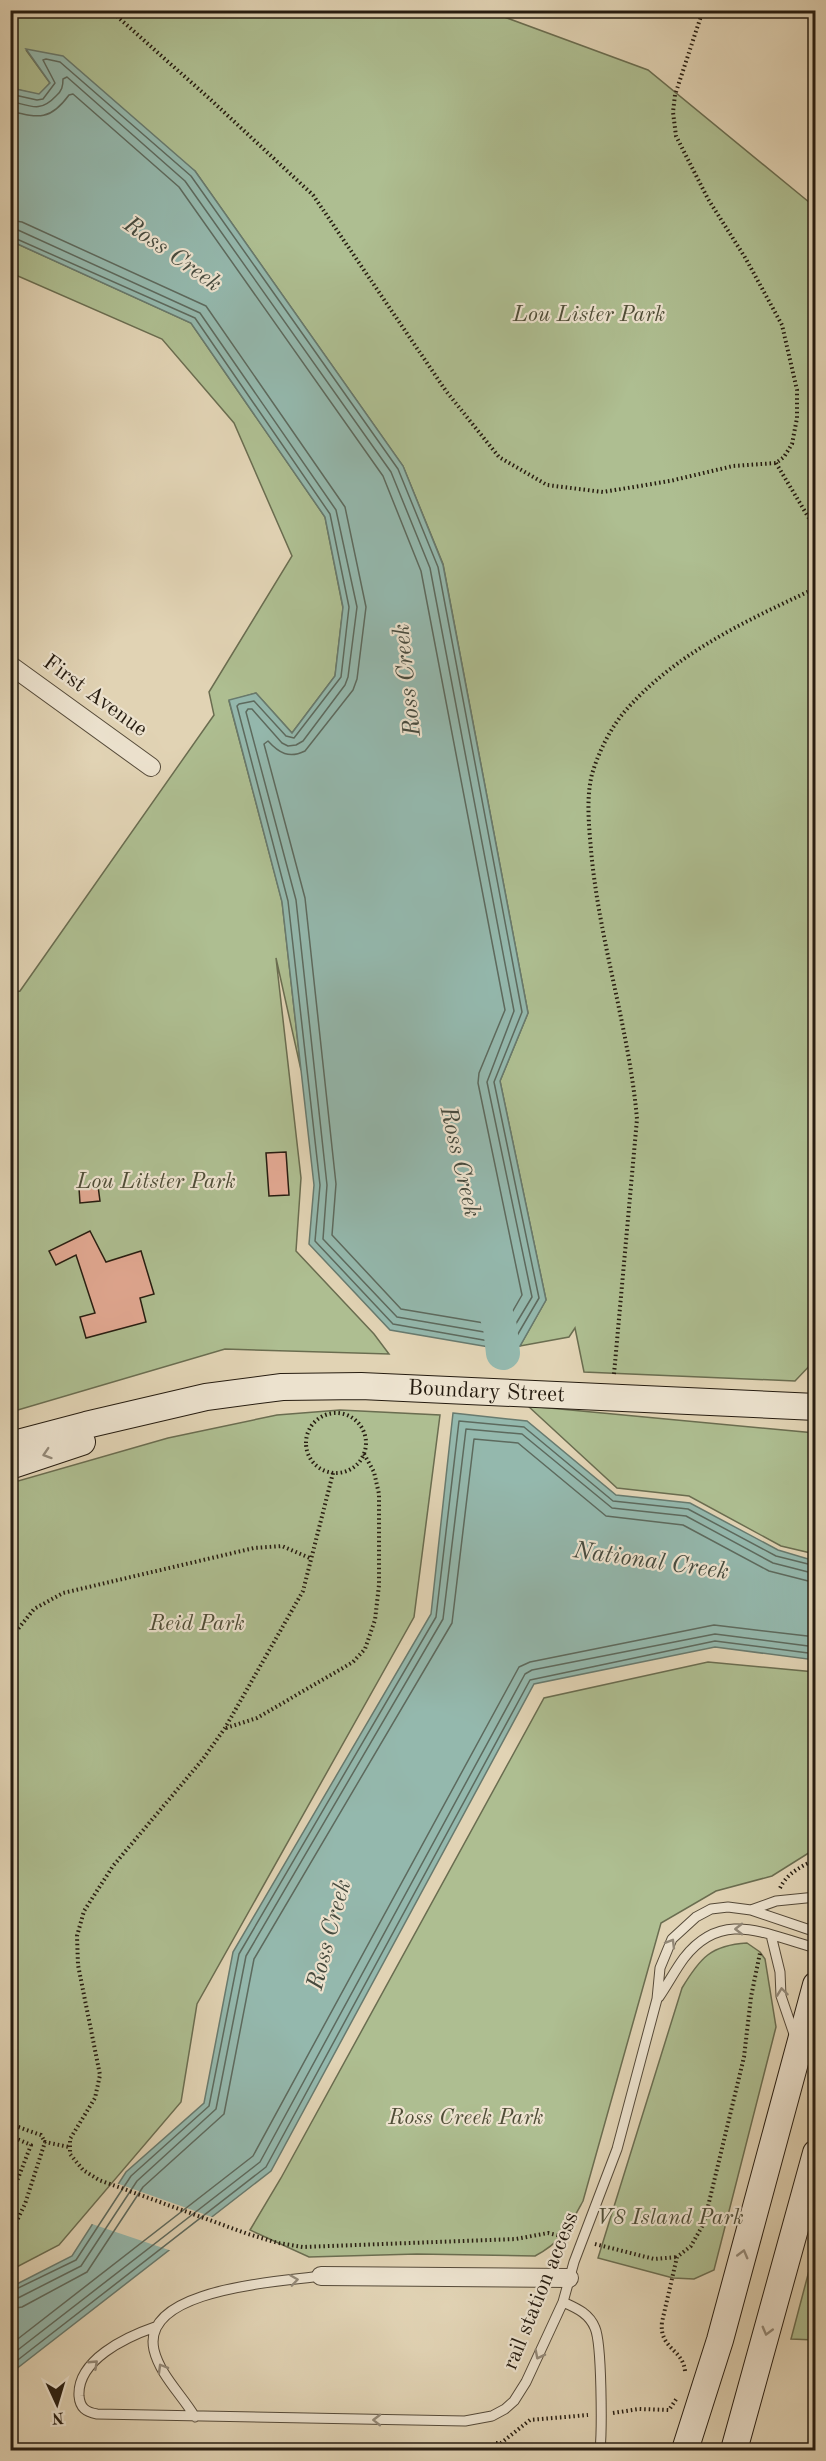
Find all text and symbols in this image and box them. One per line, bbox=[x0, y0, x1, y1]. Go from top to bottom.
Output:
water label: Ross Creek bbox=[118, 212, 225, 297]
park label: Lou Lister Park bbox=[512, 304, 665, 326]
water label: Ross Creek bbox=[390, 623, 426, 738]
street label: First Avenue bbox=[39, 651, 151, 741]
water label: Ross Creek bbox=[434, 1103, 483, 1220]
park label: Lou Litster Park bbox=[75, 1171, 236, 1193]
street label: Boundary Street bbox=[407, 1377, 565, 1406]
one-way arrow bbox=[42, 1447, 53, 1459]
water label: National Creek bbox=[571, 1539, 730, 1585]
park label: Reid Park bbox=[148, 1613, 245, 1635]
water label: Ross Creek bbox=[304, 1877, 356, 1994]
one-way arrow bbox=[734, 1923, 743, 1935]
one-way arrow bbox=[663, 1939, 675, 1949]
one-way arrow bbox=[776, 1987, 789, 1997]
park label: Ross Creek Park bbox=[387, 2107, 544, 2129]
park label: V8 Island Park bbox=[596, 2207, 744, 2229]
street label: rail station access bbox=[499, 2209, 583, 2373]
one-way arrow bbox=[736, 2249, 748, 2260]
one-way arrow bbox=[290, 2274, 299, 2286]
one-way arrow bbox=[761, 2326, 774, 2336]
one-way arrow bbox=[534, 2348, 546, 2359]
one-way arrow bbox=[87, 2360, 97, 2371]
one-way arrow bbox=[158, 2364, 169, 2374]
north arrow bbox=[27, 2374, 87, 2434]
text: N bbox=[50, 2409, 65, 2425]
one-way arrow bbox=[373, 2413, 382, 2426]

